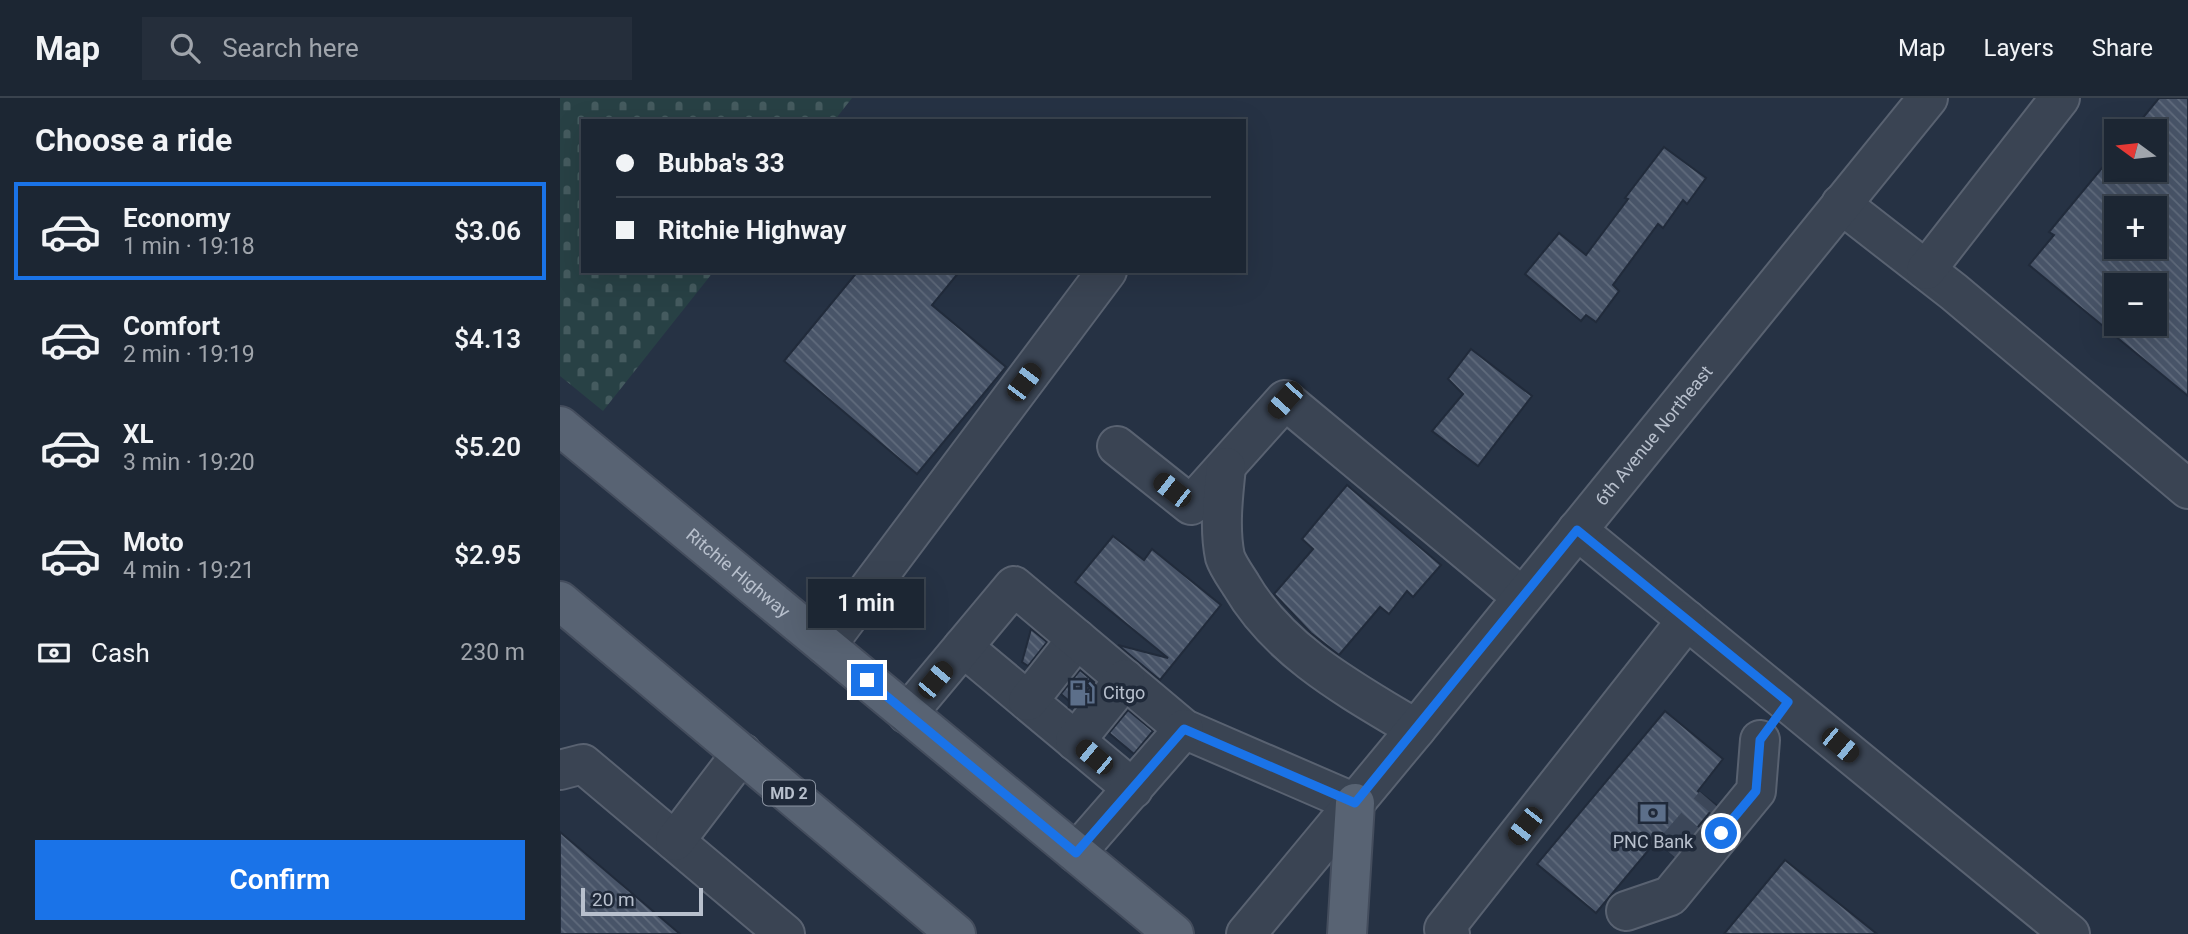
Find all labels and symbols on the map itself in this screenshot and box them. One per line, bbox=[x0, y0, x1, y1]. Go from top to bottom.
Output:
north arrow bbox=[2104, 119, 2166, 182]
car bbox=[1003, 359, 1046, 405]
street label: 6th Avenue Northeast bbox=[1591, 361, 1717, 509]
car bbox=[1264, 377, 1307, 423]
car bbox=[1149, 469, 1196, 511]
street label: Ritchie Highway bbox=[682, 524, 795, 622]
callout: 1 min bbox=[809, 578, 925, 628]
car bbox=[914, 657, 957, 703]
route end bbox=[851, 664, 883, 696]
fuel station icon: Citgo bbox=[1067, 678, 1097, 708]
place label: Citgo bbox=[1103, 682, 1145, 703]
car bbox=[1818, 723, 1863, 767]
car bbox=[1072, 735, 1117, 779]
road number: MD 2 bbox=[763, 780, 815, 806]
bank icon: PNC Bank bbox=[1638, 798, 1668, 828]
car bbox=[1504, 803, 1547, 849]
route start bbox=[1705, 817, 1737, 849]
place label: PNC Bank bbox=[1613, 831, 1694, 852]
scale bar bbox=[581, 885, 704, 917]

